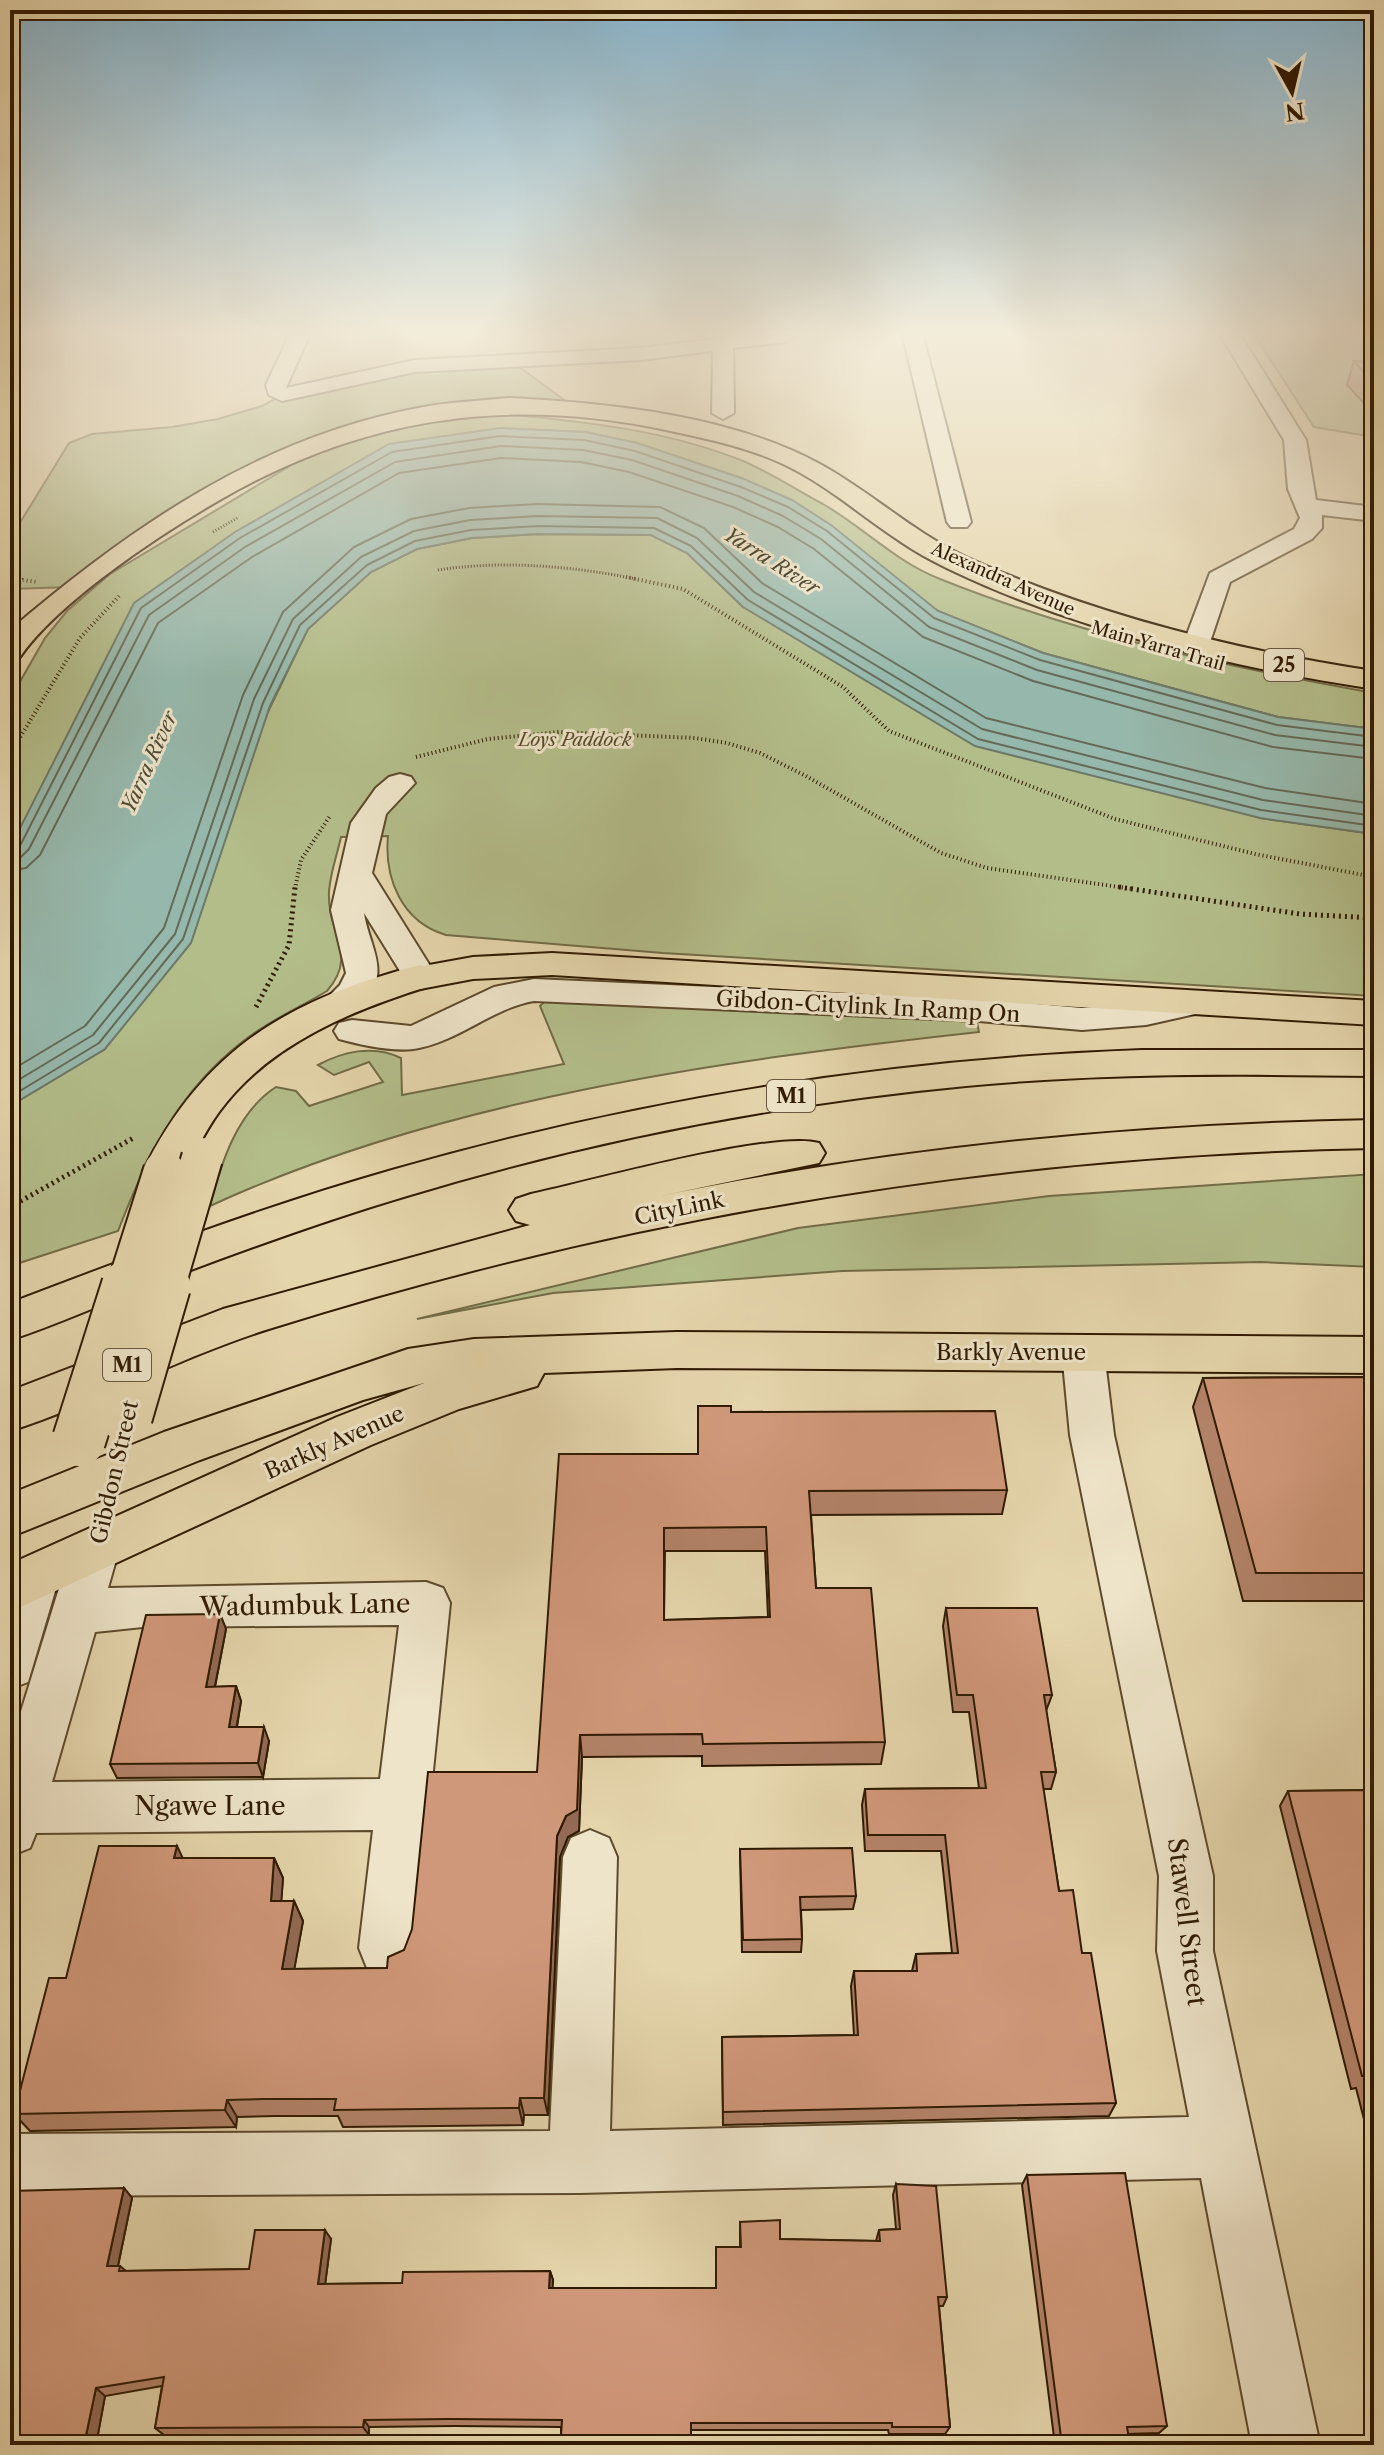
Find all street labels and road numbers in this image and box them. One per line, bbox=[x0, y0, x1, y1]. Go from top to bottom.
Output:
street label: Alexandra Avenue bbox=[927, 537, 1078, 621]
street label: Main Yarra Trail bbox=[1089, 616, 1227, 676]
road number: 25 bbox=[1264, 649, 1304, 681]
street label: Gibdon-Citylink In Ramp On bbox=[715, 985, 1021, 1028]
road number: M1 bbox=[767, 1080, 815, 1112]
street label: CityLink bbox=[632, 1186, 728, 1231]
street label: Barkly Avenue bbox=[936, 1339, 1086, 1366]
road number: M1 bbox=[103, 1349, 151, 1381]
street label: Gibdon Street bbox=[85, 1397, 144, 1547]
street label: Barkly Avenue bbox=[260, 1400, 408, 1485]
street label: Wadumbuk Lane bbox=[198, 1587, 411, 1623]
street label: Ngawe Lane bbox=[134, 1790, 286, 1822]
street label: Stawell Street bbox=[1161, 1836, 1213, 2009]

